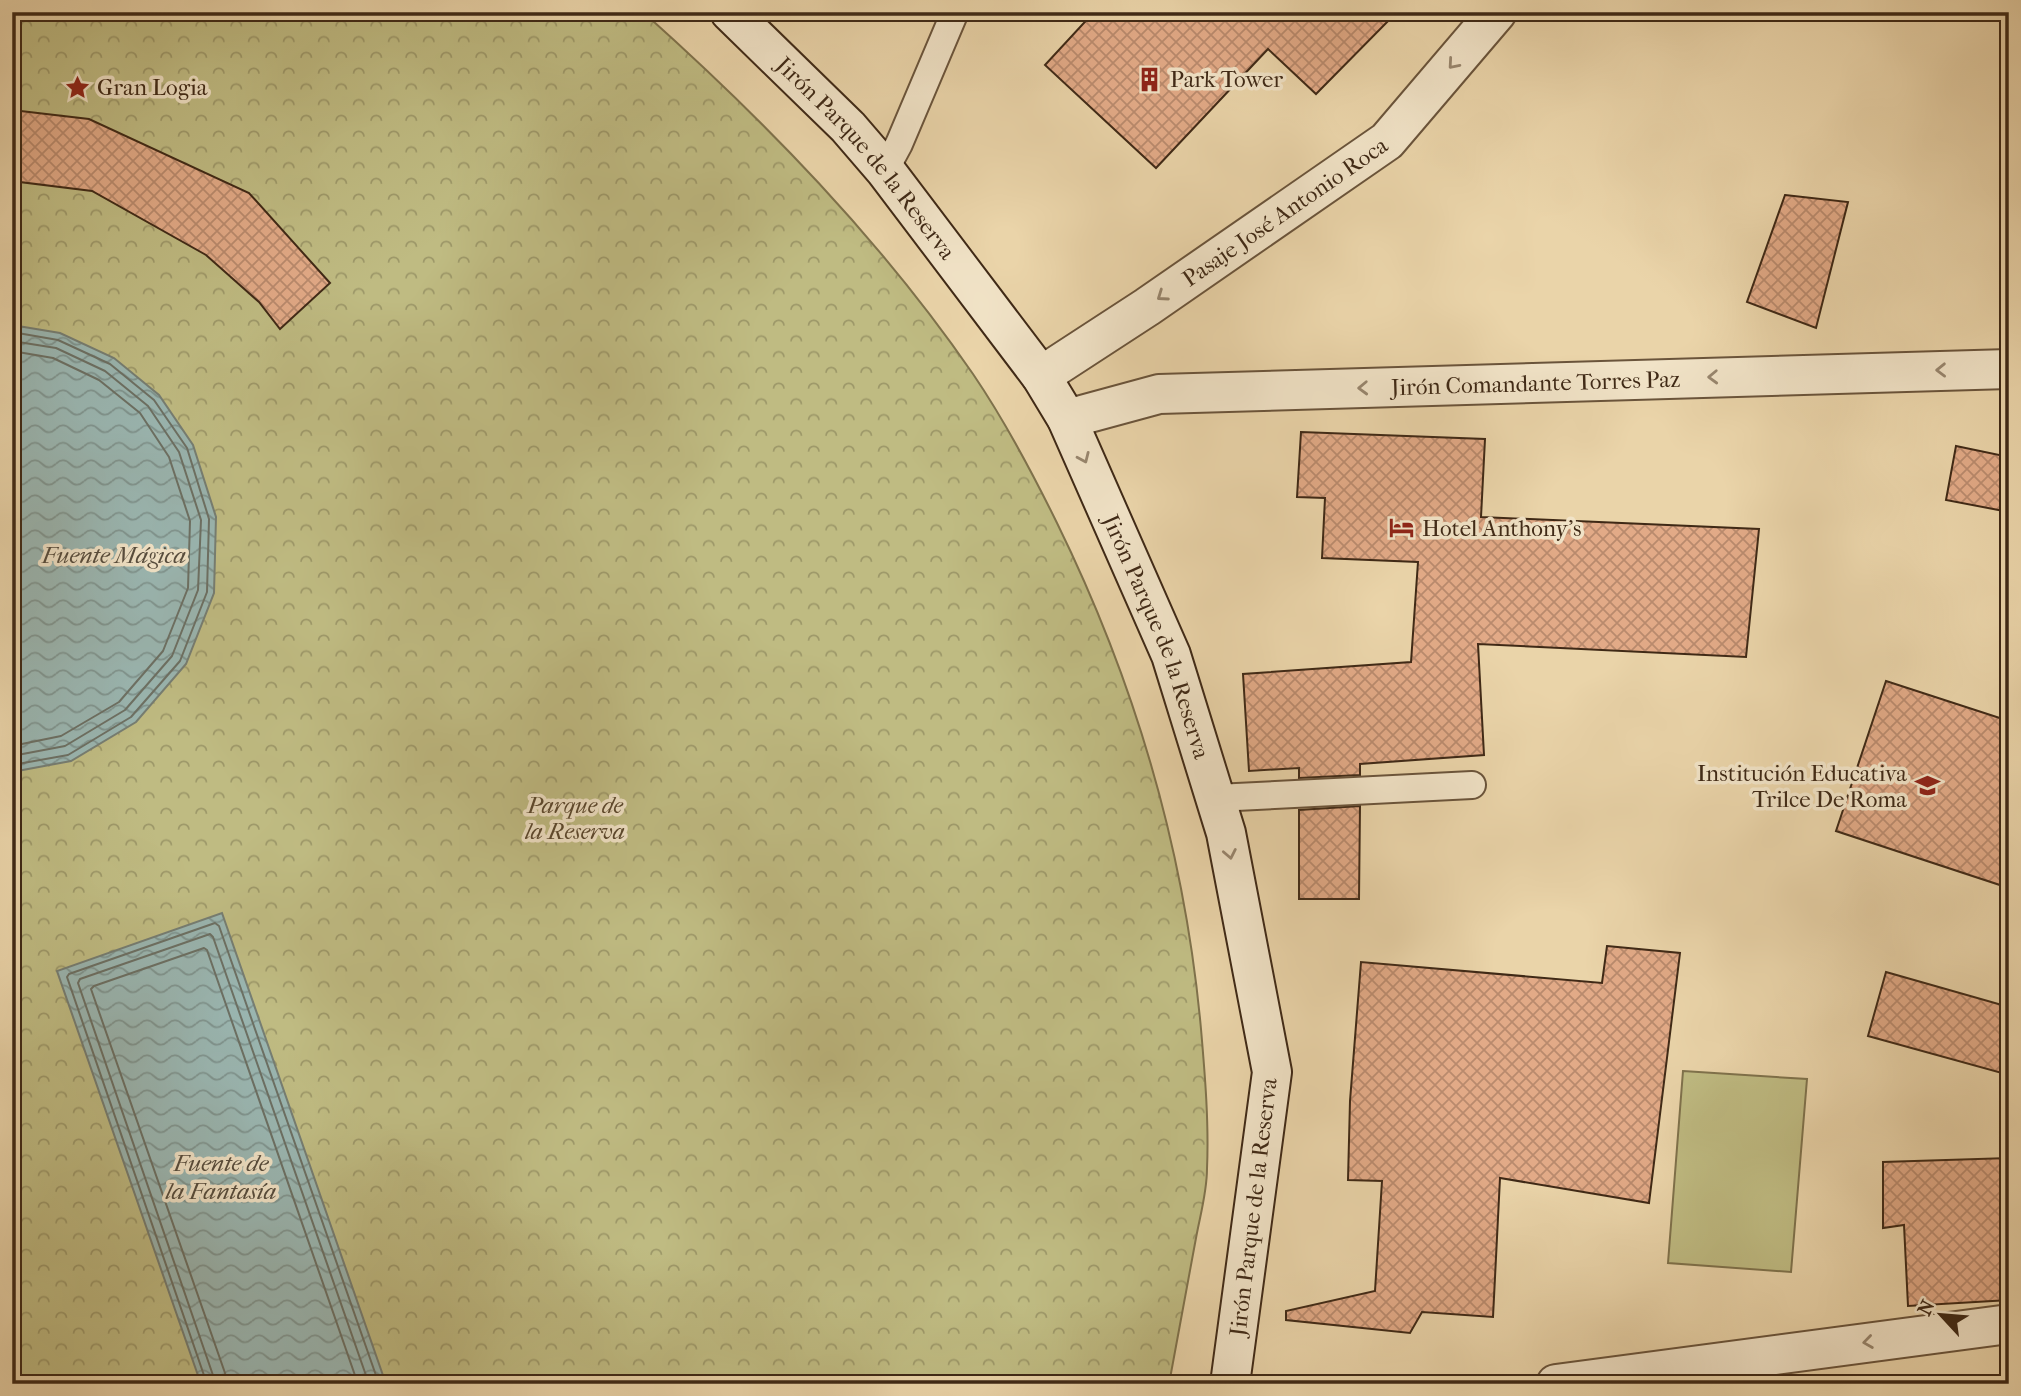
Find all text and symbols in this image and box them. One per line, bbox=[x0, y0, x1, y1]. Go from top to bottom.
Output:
street label: Jirón Parque de la Reserva bbox=[769, 50, 961, 265]
one-way arrow bbox=[1449, 56, 1461, 69]
building icon: Park Tower bbox=[1136, 65, 1164, 93]
place label: Park Tower bbox=[1170, 66, 1283, 93]
place icon: Gran Logia bbox=[63, 73, 91, 101]
place label: Gran Logia bbox=[97, 74, 208, 101]
street label: Pasaje José Antonio Roca bbox=[1177, 132, 1393, 293]
one-way arrow bbox=[1157, 288, 1170, 301]
one-way arrow bbox=[1935, 363, 1946, 378]
street label: Jirón Comandante Torres Paz bbox=[1389, 366, 1680, 401]
one-way arrow bbox=[1707, 369, 1718, 385]
one-way arrow bbox=[1358, 380, 1368, 396]
one-way arrow bbox=[1076, 451, 1090, 463]
street label: Jirón Parque de la Reserva bbox=[1096, 509, 1215, 763]
hotel icon: Hotel Anthony's bbox=[1388, 514, 1416, 542]
place label: Hotel Anthony's bbox=[1422, 515, 1582, 542]
water label: Fuente Mágica bbox=[41, 541, 186, 569]
place label: Institución Educativa Trilce De Roma bbox=[1697, 760, 1907, 813]
school or university icon: Institución Educativa Trilce De Roma bbox=[1913, 772, 1941, 800]
park label: Parque de la Reserva bbox=[524, 792, 625, 845]
one-way arrow bbox=[1222, 848, 1237, 860]
street label: Jirón Parque de la Reserva bbox=[1224, 1076, 1283, 1340]
water label: Fuente de la Fantasía bbox=[165, 1149, 276, 1205]
north arrow bbox=[1906, 1280, 1976, 1350]
text: N bbox=[1914, 1296, 1940, 1319]
one-way arrow bbox=[1862, 1335, 1874, 1350]

